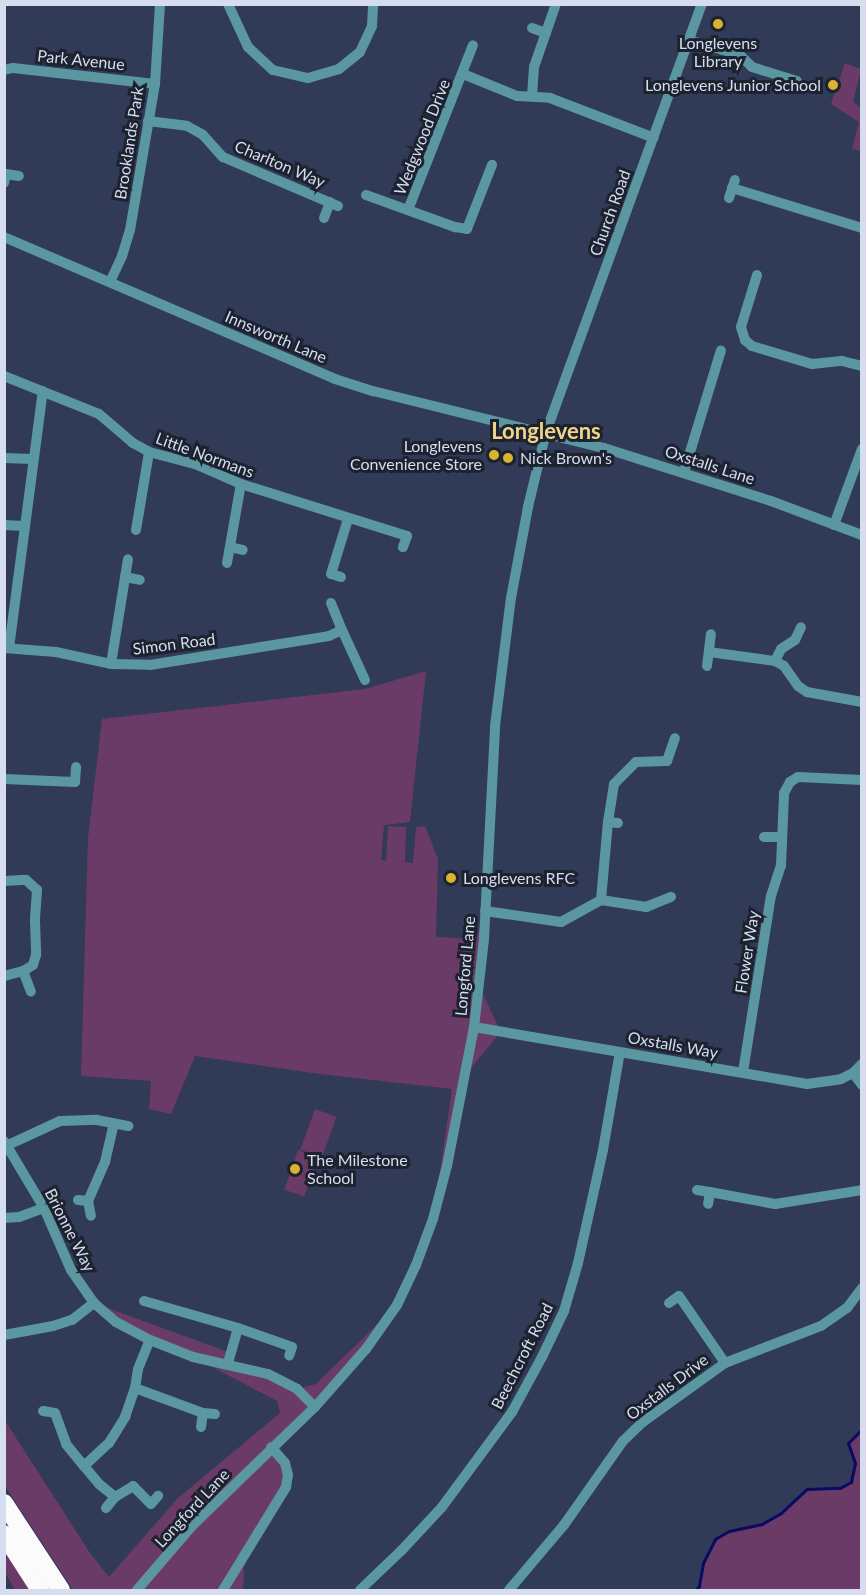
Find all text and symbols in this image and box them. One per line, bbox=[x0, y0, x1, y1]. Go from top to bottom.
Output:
marker: Longlevens Library bbox=[711, 17, 725, 31]
place label: Longlevens Library bbox=[679, 33, 757, 71]
street label: Park Avenue bbox=[36, 46, 126, 74]
place label: Longlevens Junior School bbox=[644, 75, 821, 95]
street label: Wedgwood Drive bbox=[390, 76, 454, 198]
marker: Longlevens Junior School bbox=[826, 78, 840, 92]
street label: Brooklands Park bbox=[111, 85, 147, 201]
street label: Charlton Way bbox=[232, 136, 328, 192]
street label: Church Road bbox=[586, 167, 634, 259]
street label: Innsworth Lane bbox=[222, 307, 330, 367]
district label: Longlevens bbox=[491, 418, 601, 444]
street label: Little Normans bbox=[153, 428, 257, 482]
place label: Longlevens Convenience Store bbox=[350, 436, 482, 474]
street label: Oxstalls Lane bbox=[663, 441, 757, 489]
marker: Longlevens Convenience Store bbox=[487, 448, 501, 462]
place label: Nick Brown's bbox=[520, 448, 612, 468]
marker: Nick Brown's bbox=[501, 451, 515, 465]
street label: Simon Road bbox=[132, 629, 216, 659]
place label: Longlevens RFC bbox=[463, 868, 575, 888]
marker: Longlevens RFC bbox=[444, 871, 458, 885]
street label: Flower Way bbox=[731, 909, 763, 995]
street label: Longford Lane bbox=[451, 915, 479, 1017]
street label: Oxstalls Way bbox=[626, 1028, 720, 1062]
place label: The Milestone School bbox=[307, 1150, 408, 1188]
marker: The Milestone School bbox=[288, 1162, 302, 1176]
street label: Brionne Way bbox=[41, 1185, 99, 1275]
street label: Beechcroft Road bbox=[487, 1300, 557, 1412]
street label: Oxstalls Drive bbox=[622, 1350, 712, 1424]
street label: Longford Lane bbox=[151, 1465, 233, 1551]

